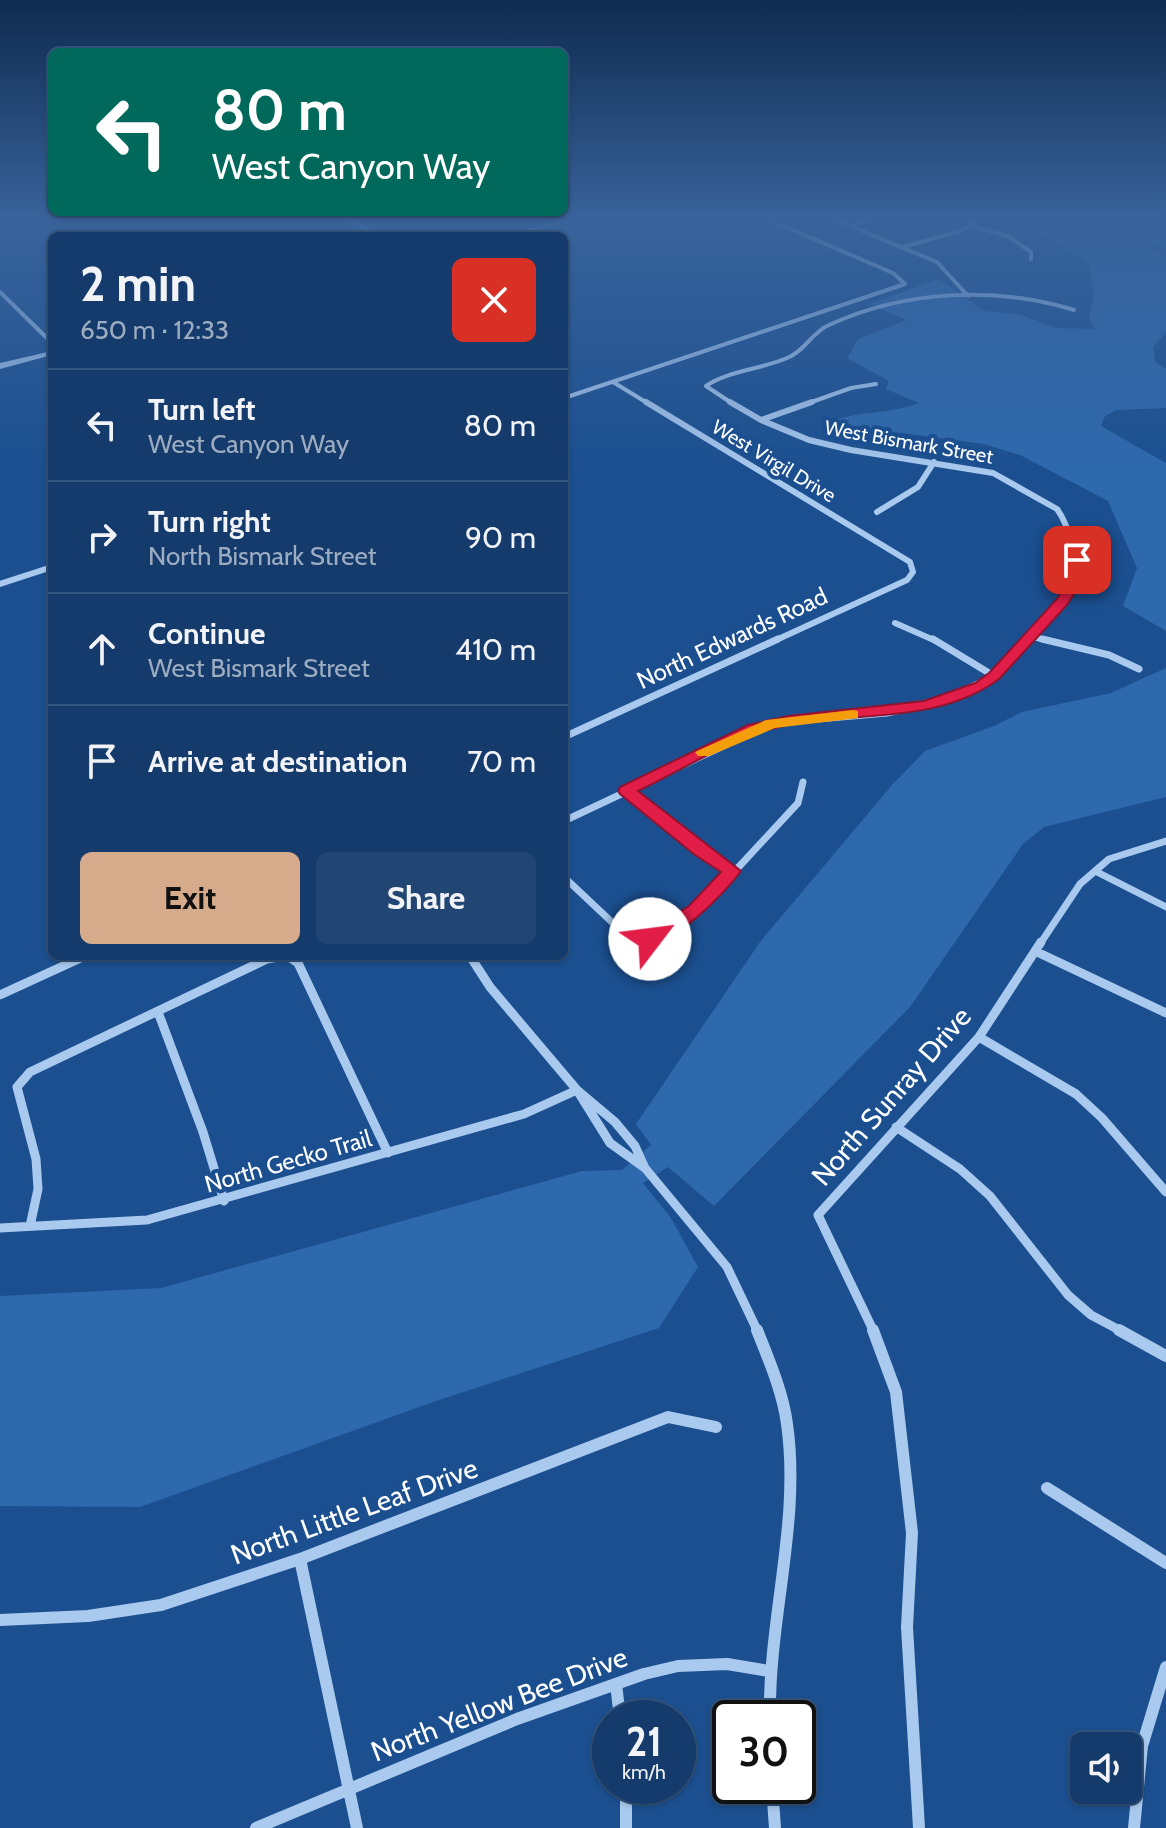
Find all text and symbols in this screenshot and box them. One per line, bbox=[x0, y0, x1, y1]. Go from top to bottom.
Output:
text: 80 m bbox=[212, 76, 347, 144]
icon: left bbox=[80, 80, 184, 184]
text: West Canyon Way bbox=[212, 144, 491, 188]
text: 2 min bbox=[80, 255, 196, 313]
button: close bbox=[452, 258, 536, 342]
text: 650 m · 12:33 bbox=[80, 314, 229, 346]
text: Turn left bbox=[148, 391, 256, 428]
icon: left bbox=[80, 403, 124, 447]
text: 80 m bbox=[464, 407, 536, 444]
street label: West Virgil Drive bbox=[708, 415, 840, 507]
street label: West Bismark Street bbox=[823, 415, 995, 469]
text: West Canyon Way bbox=[148, 428, 349, 460]
text: Turn right bbox=[148, 503, 271, 540]
icon: right bbox=[80, 515, 124, 559]
text: 90 m bbox=[465, 519, 536, 556]
pin bbox=[1043, 526, 1111, 594]
icon: arrive bbox=[1055, 538, 1099, 582]
text: North Bismark Street bbox=[148, 540, 377, 572]
street label: North Edwards Road bbox=[632, 581, 832, 695]
text: Continue bbox=[148, 615, 265, 652]
icon: ahead bbox=[80, 627, 124, 671]
text: 410 m bbox=[455, 631, 536, 668]
text: West Bismark Street bbox=[148, 652, 370, 684]
icon: arrive bbox=[80, 739, 124, 783]
text: Arrive at destination bbox=[148, 743, 408, 780]
text: 70 m bbox=[467, 743, 536, 780]
button: Exit bbox=[80, 852, 300, 944]
button: Share bbox=[316, 852, 536, 944]
position arrow bbox=[608, 897, 692, 981]
street label: North Sunray Drive bbox=[804, 1000, 978, 1192]
street label: North Gecko Trail bbox=[201, 1123, 375, 1199]
street label: North Little Leaf Drive bbox=[226, 1451, 482, 1571]
street label: North Yellow Bee Drive bbox=[366, 1639, 632, 1769]
speed limit sign: 30 bbox=[712, 1700, 816, 1804]
text: 21 bbox=[626, 1717, 662, 1766]
map controls bbox=[1070, 1732, 1142, 1804]
button: sound bbox=[1070, 1732, 1142, 1804]
text: km/h bbox=[622, 1760, 666, 1784]

